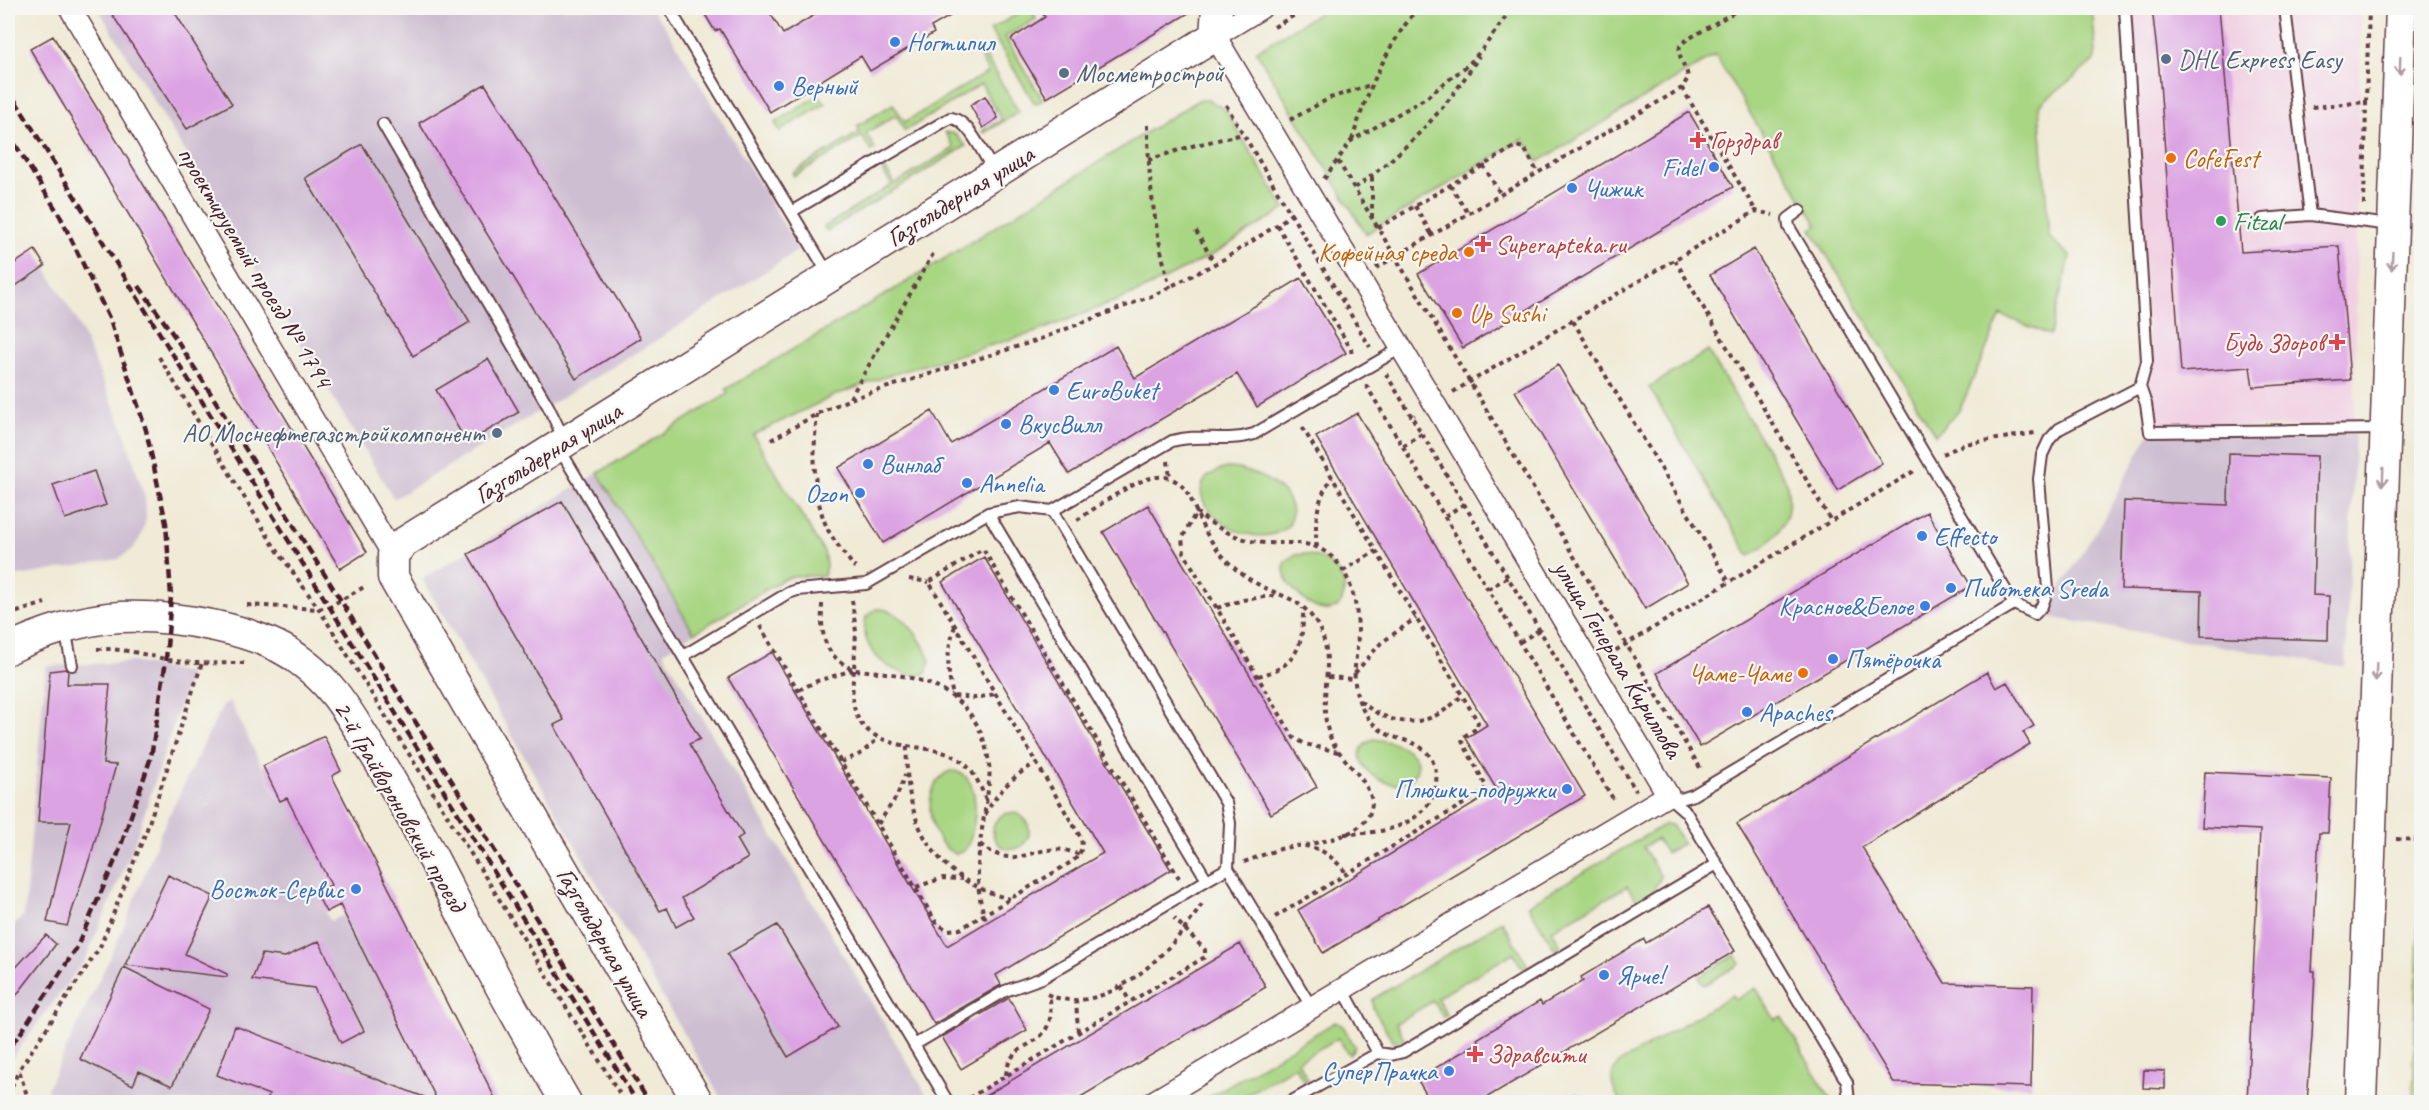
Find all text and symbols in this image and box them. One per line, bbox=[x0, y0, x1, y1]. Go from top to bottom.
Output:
place label: Ногтипил bbox=[907, 26, 996, 59]
marker: Ногтипил bbox=[888, 35, 902, 49]
place label: DHL Express Easy bbox=[2178, 43, 2344, 76]
marker: DHL Express Easy bbox=[2159, 52, 2173, 66]
one-way arrow bbox=[2394, 55, 2405, 75]
place label: Мосметрострой bbox=[1076, 57, 1226, 90]
marker: Мосметрострой bbox=[1057, 66, 1071, 80]
place label: Верный bbox=[791, 70, 860, 103]
marker: Верный bbox=[772, 79, 786, 93]
place label: Горздрав bbox=[1710, 124, 1782, 157]
marker: Горздрав bbox=[1691, 133, 1705, 147]
street label: Газгольдерная улица bbox=[880, 137, 1042, 255]
street label: проектируемый проезд № 1794 bbox=[170, 140, 341, 396]
place label: CofeFest bbox=[2183, 142, 2262, 175]
place label: Fidel bbox=[1662, 151, 1707, 184]
marker: CofeFest bbox=[2164, 151, 2178, 165]
marker: Fidel bbox=[1707, 160, 1721, 174]
place label: Чижик bbox=[1584, 172, 1645, 205]
marker: Чижик bbox=[1565, 181, 1579, 195]
place label: Fitzal bbox=[2233, 205, 2286, 238]
marker: Fitzal bbox=[2214, 214, 2228, 228]
place label: Superapteka.ru bbox=[1495, 228, 1627, 261]
place label: Кофейная среда bbox=[1318, 236, 1459, 269]
marker: Superapteka.ru bbox=[1476, 237, 1490, 251]
marker: Кофейная среда bbox=[1462, 245, 1476, 259]
one-way arrow bbox=[2387, 250, 2398, 270]
place label: Up Sushi bbox=[1469, 297, 1548, 330]
marker: Up Sushi bbox=[1450, 306, 1464, 320]
place label: Будь Здоров bbox=[2224, 326, 2329, 359]
marker: Будь Здоров bbox=[2328, 333, 2346, 351]
place label: EuroBuket bbox=[1066, 374, 1161, 407]
marker: EuroBuket bbox=[1047, 383, 1061, 397]
street label: Газгольдерная улица bbox=[468, 394, 630, 512]
place label: ВкусВилл bbox=[1018, 408, 1103, 441]
place label: АО Моснефтегазстройкомпонент bbox=[182, 417, 486, 450]
marker: ВкусВилл bbox=[999, 417, 1013, 431]
marker: АО Моснефтегазстройкомпонент bbox=[490, 426, 504, 440]
place label: Винлаб bbox=[880, 448, 945, 481]
marker: Винлаб bbox=[861, 457, 875, 471]
one-way arrow bbox=[2377, 466, 2389, 486]
place label: Annelia bbox=[979, 467, 1046, 500]
marker: Annelia bbox=[960, 476, 974, 490]
place label: Ozon bbox=[805, 477, 848, 510]
marker: Ozon bbox=[853, 486, 867, 500]
place label: Effecto bbox=[1934, 520, 1999, 553]
marker: Effecto bbox=[1915, 529, 1929, 543]
street label: улица Генерала Кириллова bbox=[1545, 552, 1691, 765]
place label: Пивотека Sreda bbox=[1963, 572, 2109, 605]
marker: Пивотека Sreda bbox=[1944, 581, 1958, 595]
place label: Красное&Белое bbox=[1778, 590, 1915, 623]
marker: Красное&Белое bbox=[1918, 599, 1932, 613]
place label: Пятёрочка bbox=[1845, 643, 1942, 676]
marker: Пятёрочка bbox=[1826, 652, 1840, 666]
place label: Чаме-Чаме bbox=[1689, 657, 1793, 690]
one-way arrow bbox=[2370, 661, 2382, 681]
marker: Чаме-Чаме bbox=[1796, 666, 1810, 680]
street label: 2-й Грайвороновский проезд bbox=[326, 694, 475, 920]
place label: Apaches bbox=[1759, 696, 1834, 729]
marker: Apaches bbox=[1740, 705, 1754, 719]
place label: Плюшки-подружки bbox=[1394, 773, 1558, 806]
marker: Плюшки-подружки bbox=[1560, 782, 1574, 796]
street label: Газгольдерная улица bbox=[548, 861, 662, 1025]
place label: Восток-Сервис bbox=[209, 873, 345, 906]
marker: Восток-Сервис bbox=[349, 882, 363, 896]
place label: Ярче! bbox=[1616, 959, 1669, 992]
marker: Ярче! bbox=[1597, 968, 1611, 982]
place label: Здравсити bbox=[1487, 1038, 1588, 1071]
marker: Здравсити bbox=[1468, 1047, 1482, 1061]
place label: СуперПрачка bbox=[1322, 1055, 1439, 1088]
marker: СуперПрачка bbox=[1442, 1064, 1456, 1078]

